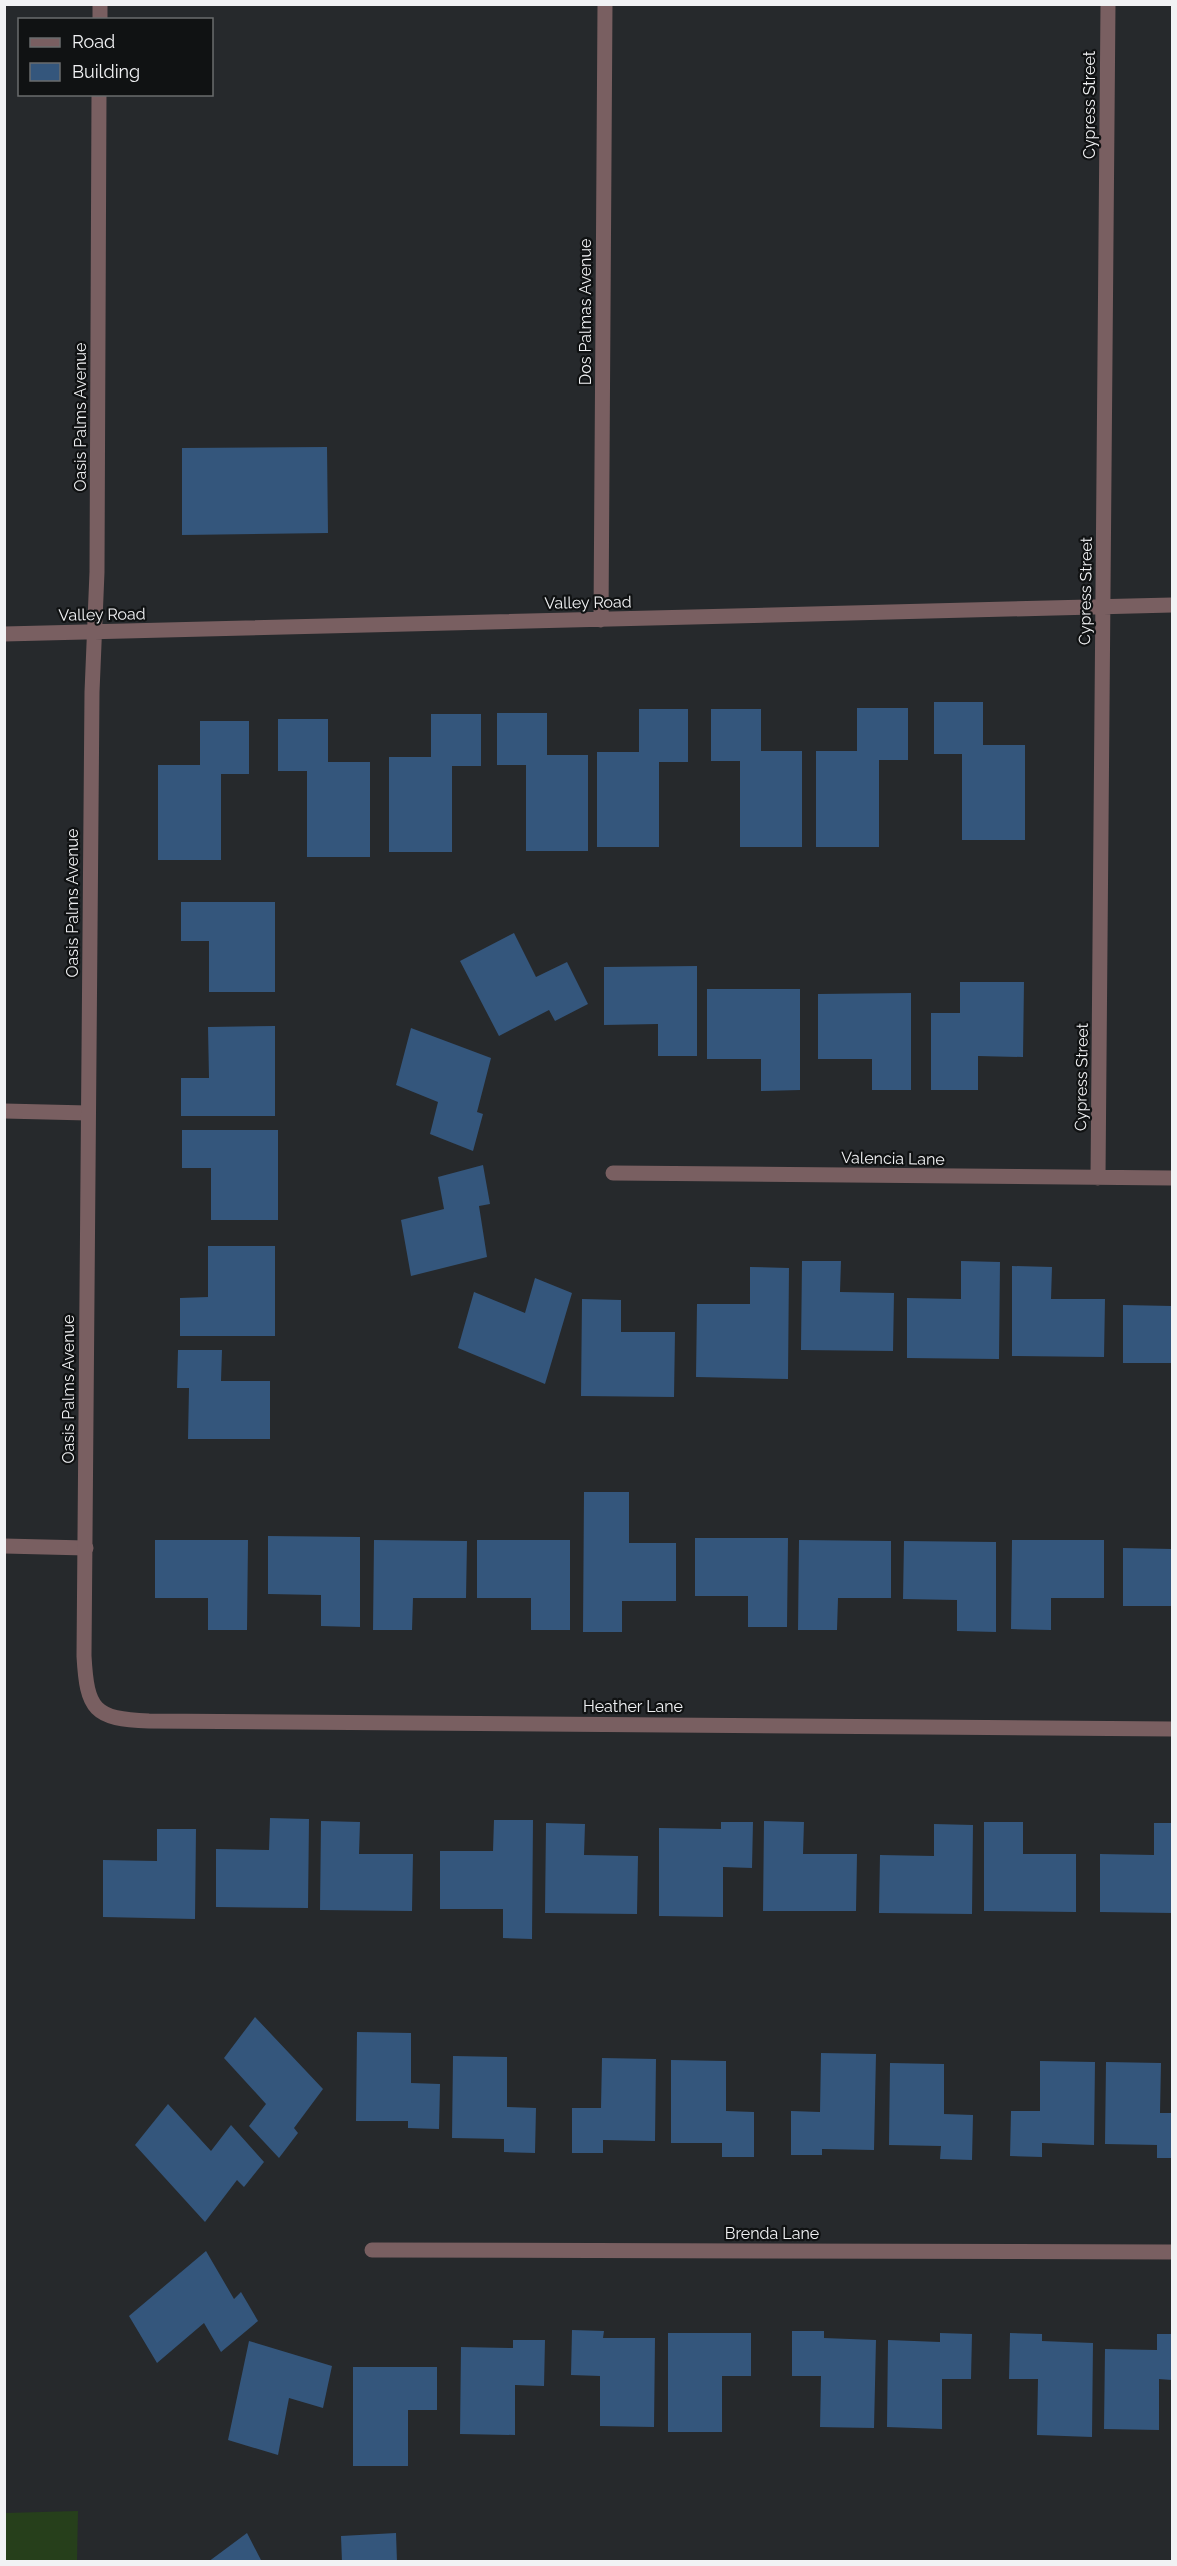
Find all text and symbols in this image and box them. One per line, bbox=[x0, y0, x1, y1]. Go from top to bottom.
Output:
legend bbox=[18, 18, 213, 96]
text: Road bbox=[72, 31, 115, 52]
street label: Cypress Street bbox=[1080, 50, 1099, 159]
text: Building bbox=[72, 61, 140, 82]
street label: Dos Palmas Avenue bbox=[576, 239, 595, 385]
street label: Oasis Palms Avenue bbox=[71, 343, 90, 491]
street label: Cypress Street bbox=[1075, 536, 1096, 645]
street label: Valley Road bbox=[544, 592, 632, 613]
street label: Valley Road bbox=[58, 604, 146, 625]
street label: Oasis Palms Avenue bbox=[63, 829, 82, 977]
street label: Cypress Street bbox=[1071, 1022, 1092, 1131]
street label: Valencia Lane bbox=[841, 1148, 945, 1169]
street label: Oasis Palms Avenue bbox=[59, 1315, 78, 1463]
street label: Heather Lane bbox=[583, 1697, 683, 1716]
street label: Brenda Lane bbox=[725, 2224, 819, 2243]

